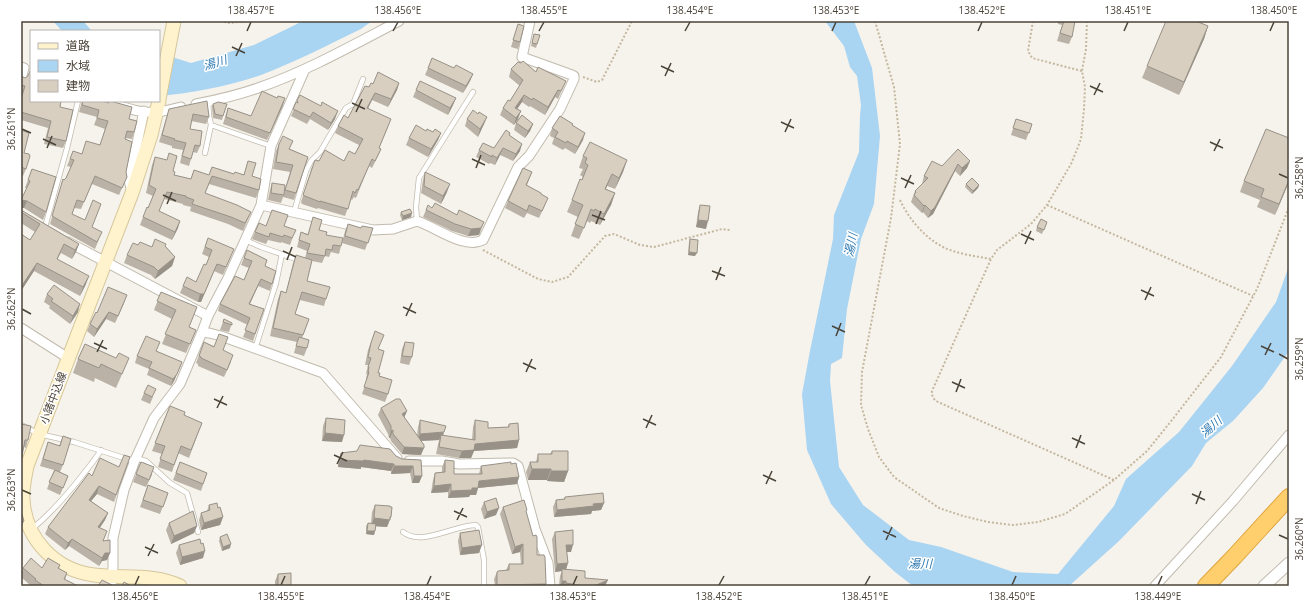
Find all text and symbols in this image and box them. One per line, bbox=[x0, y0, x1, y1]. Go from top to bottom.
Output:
text: 138.457°E bbox=[228, 3, 274, 17]
text: 138.456°E bbox=[375, 3, 421, 17]
text: 138.455°E bbox=[521, 3, 567, 17]
text: 138.454°E bbox=[667, 3, 713, 17]
text: 138.453°E bbox=[813, 3, 859, 17]
text: 138.452°E bbox=[959, 3, 1005, 17]
text: 138.451°E bbox=[1105, 3, 1151, 17]
text: 138.450°E bbox=[1251, 3, 1297, 17]
legend bbox=[30, 30, 160, 102]
text: 道路 bbox=[66, 37, 90, 54]
water label: 湯川 bbox=[201, 50, 231, 74]
text: 水域 bbox=[66, 57, 90, 74]
text: 建物 bbox=[66, 77, 90, 94]
text: 36.261°N bbox=[4, 107, 18, 151]
text: 36.258°N bbox=[1292, 156, 1306, 200]
water label: 湯川 bbox=[840, 230, 862, 258]
text: 36.262°N bbox=[4, 287, 18, 331]
text: 36.259°N bbox=[1292, 337, 1306, 381]
street label: 小諸中込線 bbox=[36, 369, 69, 426]
water label: 湯川 bbox=[1196, 411, 1227, 441]
text: 36.263°N bbox=[4, 468, 18, 512]
text: 36.260°N bbox=[1292, 517, 1306, 561]
water label: 湯川 bbox=[908, 555, 934, 572]
text: 138.456°E bbox=[112, 589, 158, 603]
text: 138.455°E bbox=[258, 589, 304, 603]
text: 138.454°E bbox=[404, 589, 450, 603]
text: 138.453°E bbox=[550, 589, 596, 603]
text: 138.452°E bbox=[696, 589, 742, 603]
text: 138.451°E bbox=[842, 589, 888, 603]
text: 138.450°E bbox=[989, 589, 1035, 603]
text: 138.449°E bbox=[1135, 589, 1181, 603]

